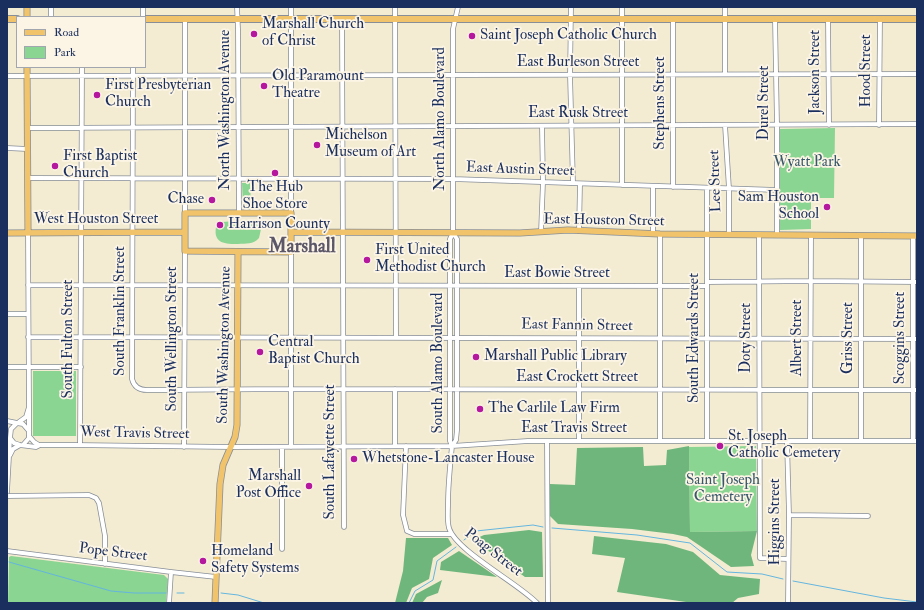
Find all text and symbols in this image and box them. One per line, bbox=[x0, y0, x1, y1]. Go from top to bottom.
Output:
legend bbox=[16, 16, 146, 68]
place label: Marshall Church of Christ bbox=[262, 16, 364, 51]
text: Road bbox=[54, 25, 79, 40]
place label: Saint Joseph Catholic Church bbox=[480, 27, 657, 45]
marker: Marshall Church of Christ bbox=[249, 29, 259, 39]
street label: North Washington Avenue bbox=[217, 30, 235, 190]
street label: Jackson Street bbox=[807, 30, 825, 114]
marker: Saint Joseph Catholic Church bbox=[467, 31, 477, 41]
street label: Hood Street bbox=[858, 34, 876, 108]
text: Park bbox=[54, 45, 76, 60]
street label: North Alamo Boulevard bbox=[432, 47, 450, 191]
street label: East Burleson Street bbox=[517, 54, 639, 72]
street label: Stephens Street bbox=[652, 56, 670, 150]
street label: Durel Street bbox=[756, 66, 774, 140]
place label: Old Paramount Theatre bbox=[272, 68, 364, 103]
place label: First Presbyterian Church bbox=[105, 77, 211, 112]
marker: Old Paramount Theatre bbox=[259, 81, 269, 91]
marker: First Presbyterian Church bbox=[92, 90, 102, 100]
street label: East Rusk Street bbox=[528, 105, 628, 123]
place label: Michelson Museum of Art bbox=[325, 127, 416, 162]
marker: Michelson Museum of Art bbox=[312, 140, 322, 150]
place label: First Baptist Church bbox=[63, 148, 137, 183]
street label: Lee Street bbox=[706, 149, 726, 213]
park label: Wyatt Park bbox=[773, 154, 841, 172]
street label: East Austin Street bbox=[466, 159, 574, 181]
marker: First Baptist Church bbox=[50, 161, 60, 171]
marker: The Hub Shoe Store bbox=[270, 168, 280, 178]
place label: The Hub Shoe Store bbox=[242, 179, 308, 214]
place label: Sam Houston School bbox=[738, 189, 819, 224]
place label: Chase bbox=[168, 191, 204, 209]
marker: Chase bbox=[207, 195, 217, 205]
marker: Sam Houston School bbox=[822, 202, 832, 212]
street label: West Houston Street bbox=[34, 211, 158, 229]
street label: East Houston Street bbox=[543, 211, 665, 231]
place label: Harrison County bbox=[228, 216, 330, 234]
marker: Harrison County bbox=[215, 220, 225, 230]
district label: Marshall bbox=[268, 237, 336, 259]
place label: First United Methodist Church bbox=[375, 242, 486, 277]
street label: South Franklin Street bbox=[112, 246, 130, 376]
marker: First United Methodist Church bbox=[362, 255, 372, 265]
street label: East Bowie Street bbox=[504, 265, 610, 283]
street label: South Wellington Street bbox=[164, 266, 182, 412]
street label: South Washington Avenue bbox=[215, 266, 235, 424]
street label: South Edwards Street bbox=[686, 273, 704, 403]
street label: South Fulton Street bbox=[60, 280, 78, 398]
street label: Scoggins Street bbox=[892, 292, 910, 384]
street label: South Alamo Boulevard bbox=[430, 293, 448, 433]
street label: Albert Street bbox=[789, 300, 807, 376]
street label: Griss Street bbox=[840, 302, 858, 374]
street label: Doty Street bbox=[738, 303, 756, 373]
street label: East Fannin Street bbox=[521, 316, 633, 336]
place label: Central Baptist Church bbox=[268, 334, 360, 369]
marker: Central Baptist Church bbox=[255, 347, 265, 357]
place label: Marshall Public Library bbox=[484, 348, 627, 366]
marker: Marshall Public Library bbox=[471, 352, 481, 362]
street label: East Crockett Street bbox=[516, 369, 638, 387]
street label: South Lafayette Street bbox=[322, 384, 340, 520]
place label: The Carlile Law Firm bbox=[488, 400, 620, 418]
marker: The Carlile Law Firm bbox=[475, 404, 485, 414]
street label: East Travis Street bbox=[521, 420, 627, 438]
street label: West Travis Street bbox=[80, 424, 190, 444]
place label: St. Joseph Catholic Cemetery bbox=[728, 428, 840, 463]
marker: St. Joseph Catholic Cemetery bbox=[715, 441, 725, 451]
place label: Whetstone-Lancaster House bbox=[362, 450, 534, 468]
marker: Whetstone-Lancaster House bbox=[349, 454, 359, 464]
place label: Marshall Post Office bbox=[236, 468, 301, 503]
park label: Saint Joseph Cemetery bbox=[686, 472, 760, 507]
street label: Higgins Street bbox=[767, 478, 785, 566]
marker: Marshall Post Office bbox=[304, 481, 314, 491]
street label: Poag Street bbox=[460, 525, 526, 581]
street label: Pope Street bbox=[78, 540, 148, 566]
place label: Homeland Safety Systems bbox=[211, 543, 299, 578]
marker: Homeland Safety Systems bbox=[198, 556, 208, 566]

